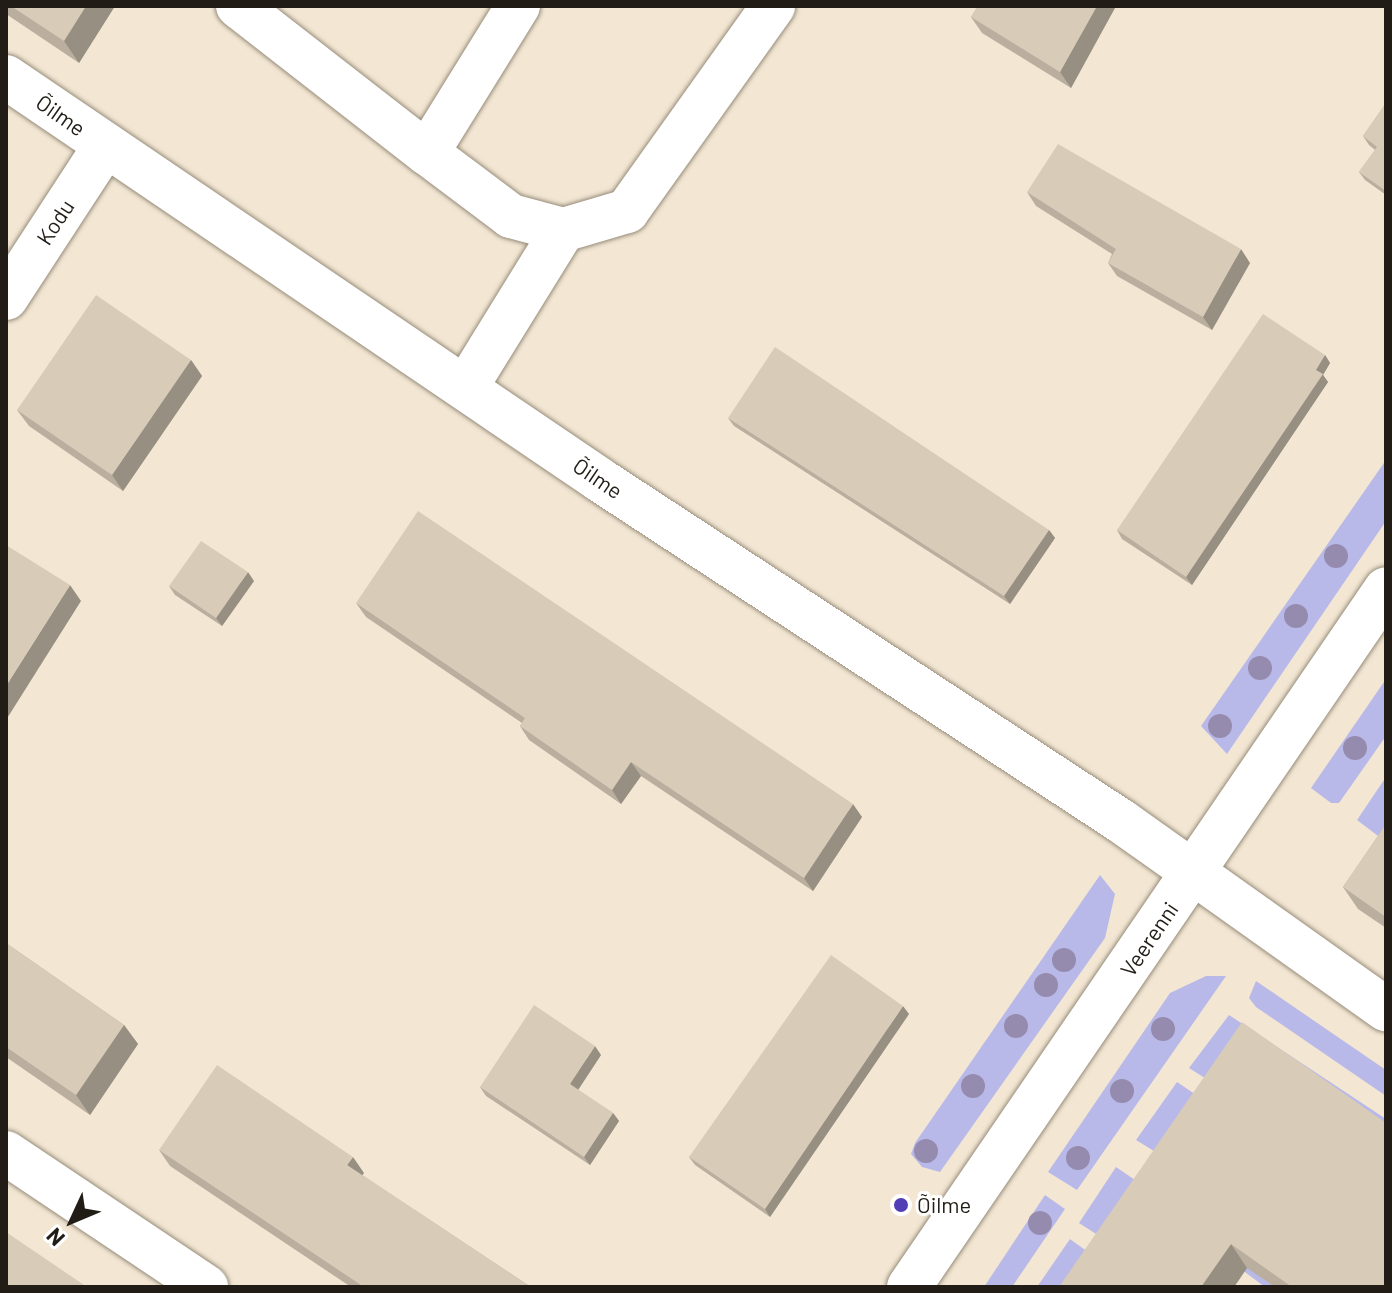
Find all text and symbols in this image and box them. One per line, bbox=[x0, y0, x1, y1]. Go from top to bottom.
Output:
street label: Õilme bbox=[31, 89, 91, 141]
street label: Kodu bbox=[31, 194, 79, 250]
street label: Õilme bbox=[568, 452, 628, 504]
street label: Veerenni bbox=[1114, 897, 1184, 981]
north arrow bbox=[32, 1181, 112, 1261]
place label: Õilme bbox=[917, 1192, 971, 1218]
marker: Õilme bbox=[892, 1196, 910, 1214]
text: N bbox=[40, 1223, 69, 1252]

